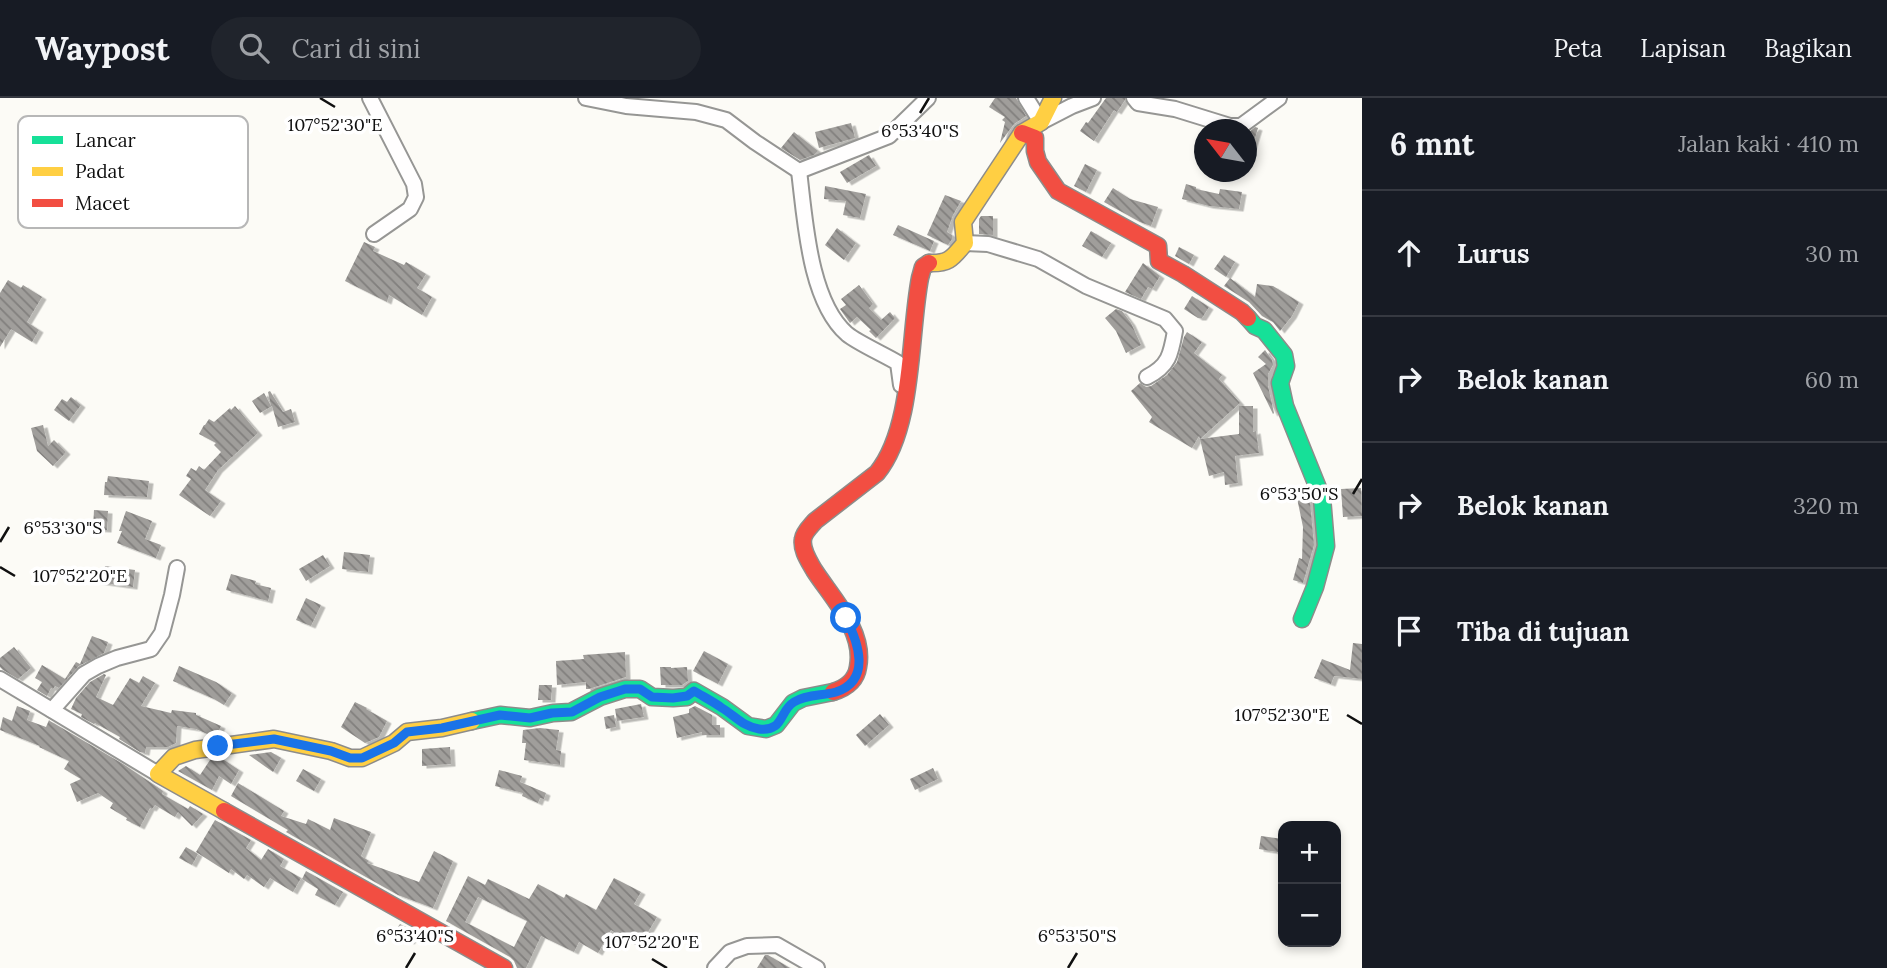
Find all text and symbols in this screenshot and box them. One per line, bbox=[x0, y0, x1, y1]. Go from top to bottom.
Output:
search box bbox=[211, 17, 701, 80]
text: Waypost bbox=[35, 27, 169, 69]
icon: search bbox=[235, 29, 273, 67]
text: Cari di sini bbox=[291, 32, 421, 65]
text: Peta bbox=[1554, 33, 1602, 64]
text: Lapisan bbox=[1640, 33, 1726, 64]
text: Bagikan bbox=[1764, 33, 1852, 64]
text: 107°52'30"E bbox=[288, 113, 382, 136]
legend bbox=[18, 116, 248, 228]
text: 6°53'40"S bbox=[881, 119, 959, 142]
north arrow bbox=[1194, 119, 1257, 182]
text: 6 mnt bbox=[1390, 125, 1474, 163]
text: Lancar bbox=[75, 128, 137, 152]
text: Jalan kaki · 410 m bbox=[1678, 129, 1859, 158]
text: Padat bbox=[75, 159, 125, 183]
text: Macet bbox=[75, 191, 130, 215]
icon: ahead bbox=[1390, 234, 1428, 272]
text: Lurus bbox=[1457, 237, 1530, 270]
text: 30 m bbox=[1805, 239, 1859, 268]
icon: right bbox=[1390, 360, 1428, 398]
text: Belok kanan bbox=[1457, 363, 1609, 396]
text: 60 m bbox=[1805, 365, 1859, 394]
text: 6°53'50"S bbox=[1260, 482, 1338, 505]
icon: right bbox=[1390, 486, 1428, 524]
text: Belok kanan bbox=[1457, 489, 1609, 522]
text: 320 m bbox=[1793, 491, 1859, 520]
text: 6°53'30"S bbox=[24, 516, 102, 539]
text: 107°52'20"E bbox=[33, 564, 127, 587]
route start bbox=[830, 602, 861, 633]
icon: arrive bbox=[1390, 612, 1428, 650]
text: Tiba di tujuan bbox=[1457, 615, 1629, 648]
text: 107°52'30"E bbox=[1235, 703, 1329, 726]
route end bbox=[202, 730, 233, 761]
map controls bbox=[1278, 821, 1341, 947]
button: + bbox=[1278, 821, 1341, 884]
button: − bbox=[1278, 884, 1341, 947]
text: 6°53'40"S bbox=[376, 924, 454, 947]
text: 6°53'50"S bbox=[1038, 924, 1116, 947]
text: 107°52'20"E bbox=[605, 930, 699, 953]

